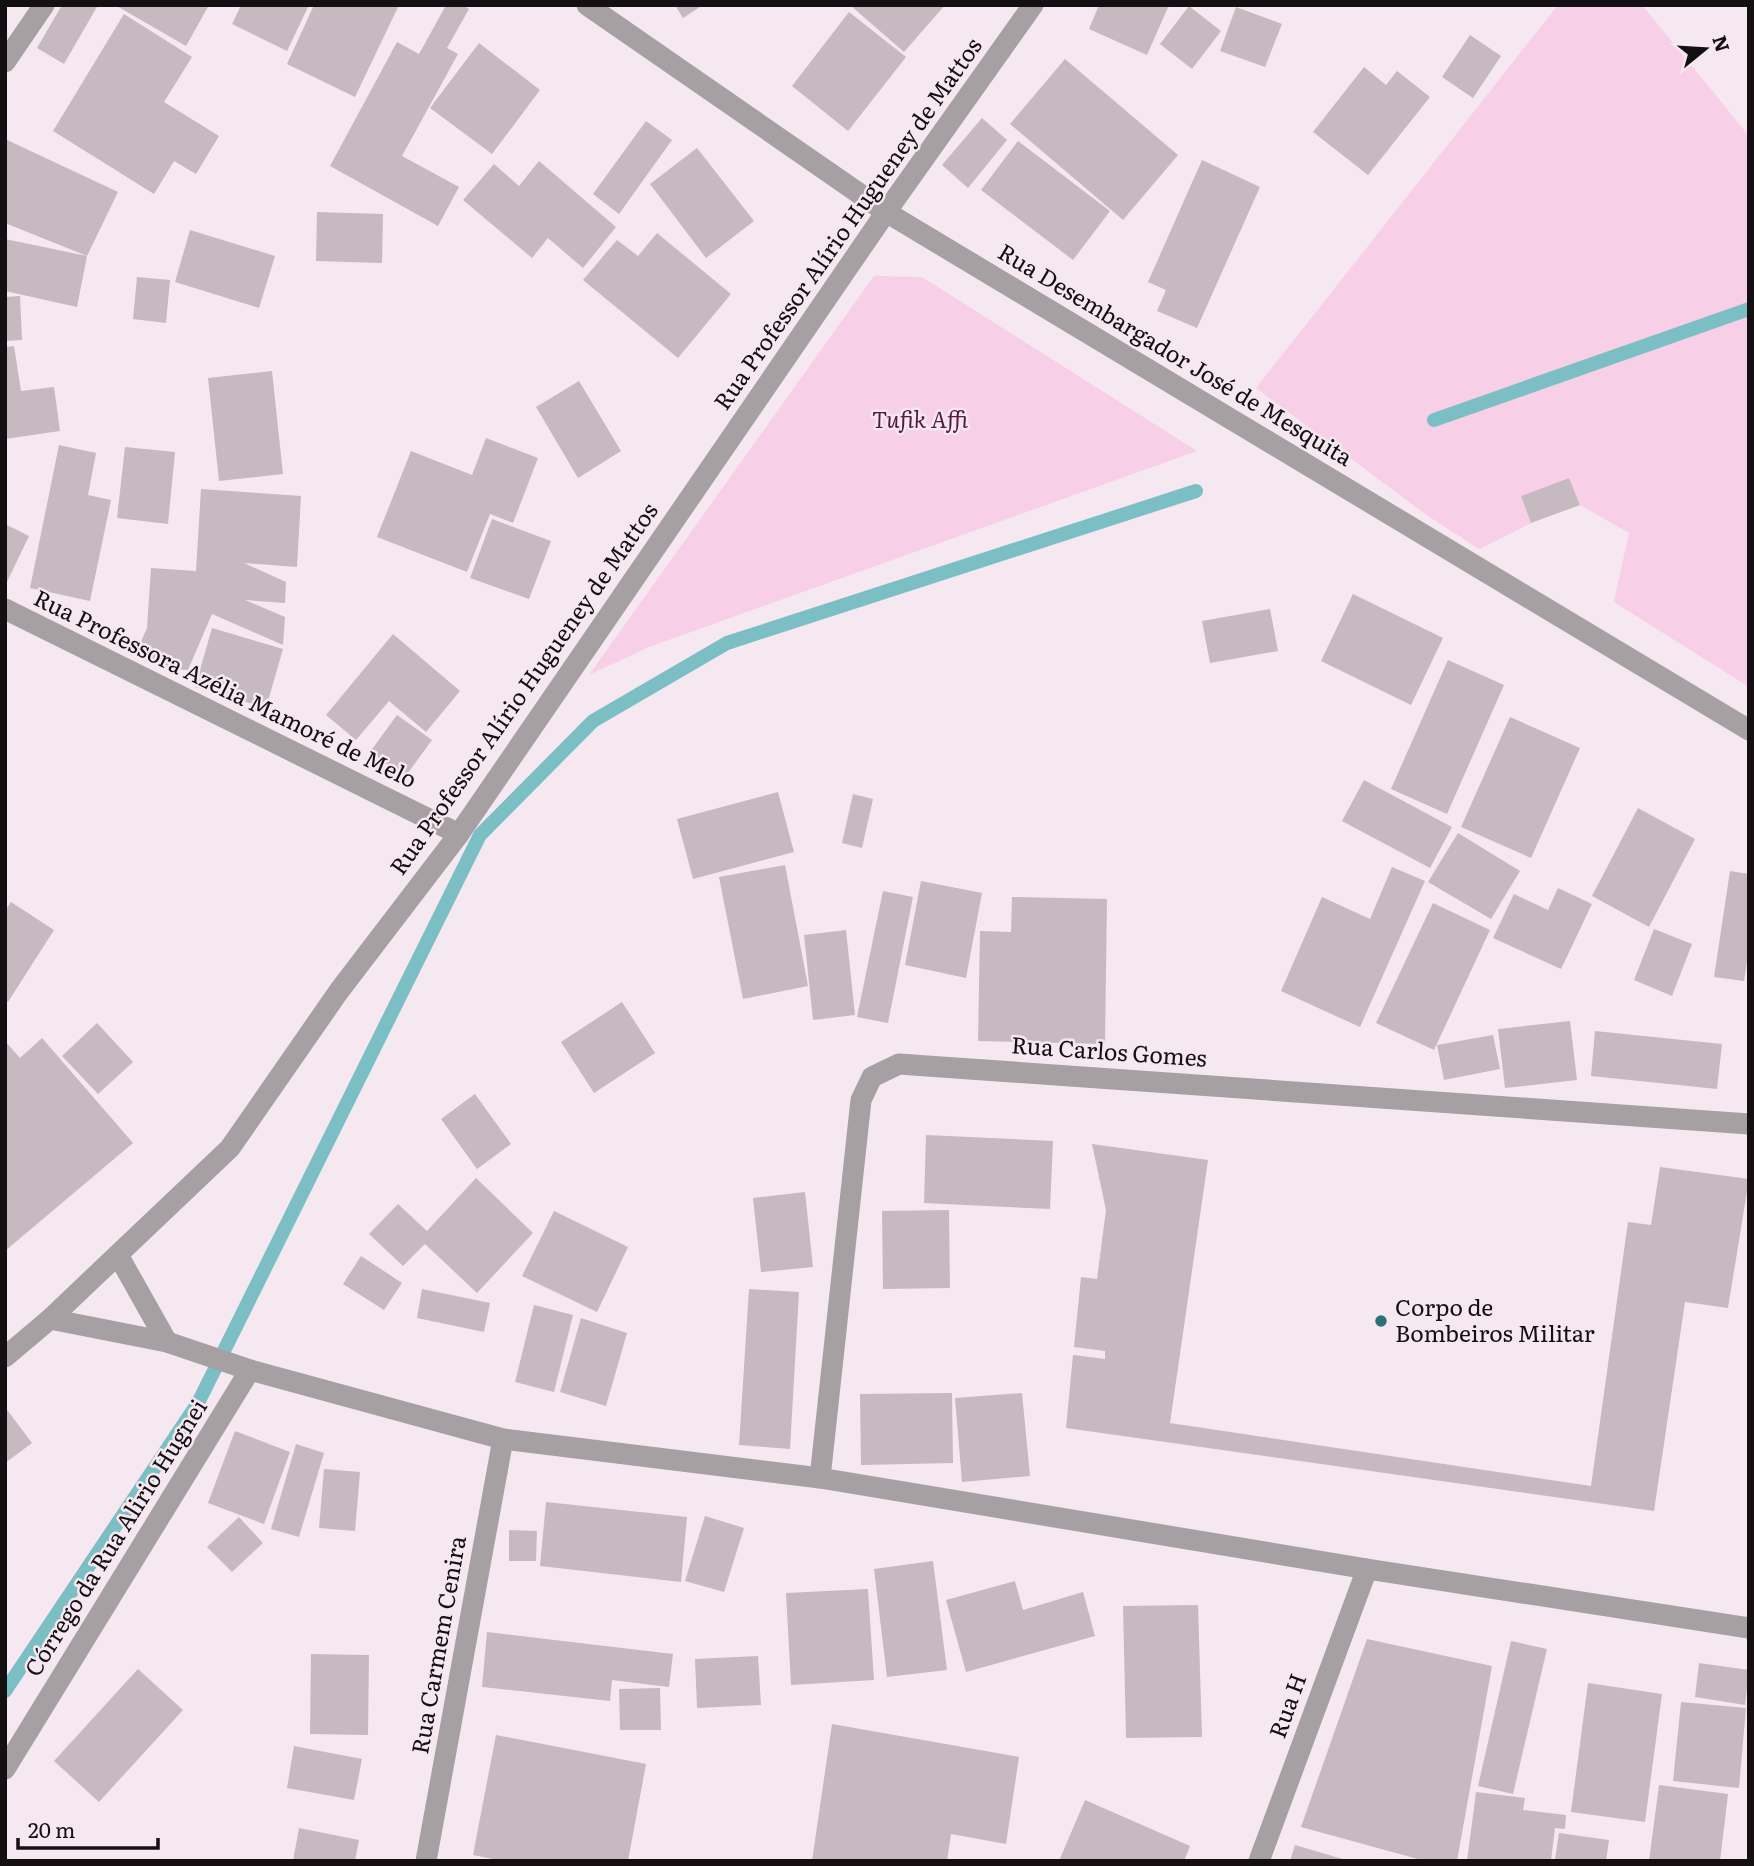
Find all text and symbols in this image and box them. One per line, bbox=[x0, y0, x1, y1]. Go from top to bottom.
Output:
north arrow bbox=[1670, 14, 1740, 84]
street label: Rua Professor Alírio Hugueney de Mattos bbox=[704, 30, 989, 416]
text: N bbox=[1706, 32, 1738, 55]
street label: Rua Desembargador José de Mesquita bbox=[992, 234, 1360, 473]
park label: Tufik Affi bbox=[872, 401, 969, 435]
street label: Rua Professor Alírio Hugueney de Mattos bbox=[380, 495, 665, 881]
street label: Rua Professora Azélia Mamoré de Melo bbox=[29, 579, 423, 795]
street label: Rua Carlos Gomes bbox=[1010, 1026, 1208, 1074]
place label: Corpo de Bombeiros Militar bbox=[1395, 1289, 1595, 1349]
marker: Corpo de Bombeiros Militar bbox=[1373, 1313, 1389, 1329]
street label: Córrego da Rua Alirio Hugnei bbox=[15, 1391, 214, 1682]
street label: Rua Carmem Cenira bbox=[401, 1532, 473, 1756]
street label: Rua H bbox=[1259, 1668, 1313, 1742]
scale bar bbox=[18, 1806, 158, 1850]
text: 20 m bbox=[28, 1813, 75, 1844]

